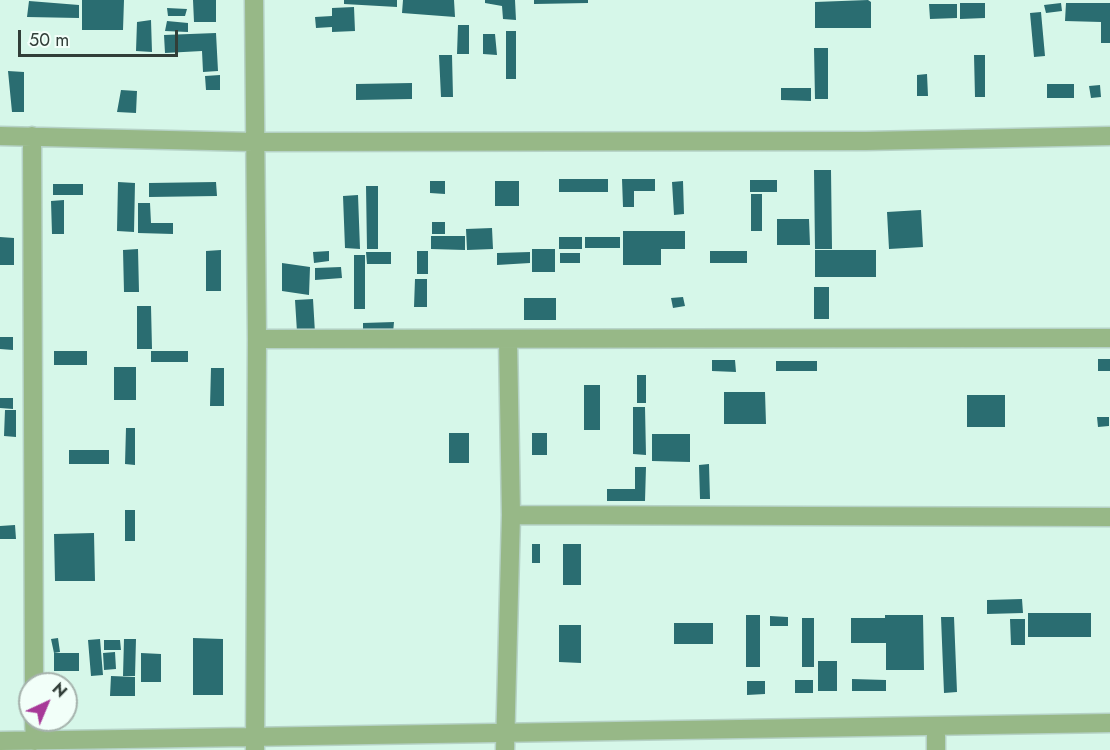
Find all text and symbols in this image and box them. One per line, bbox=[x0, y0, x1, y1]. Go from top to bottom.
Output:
scale bar bbox=[21, 18, 182, 56]
text: 50 m bbox=[29, 27, 69, 53]
north arrow bbox=[18, 672, 78, 732]
text: N bbox=[47, 677, 72, 703]

